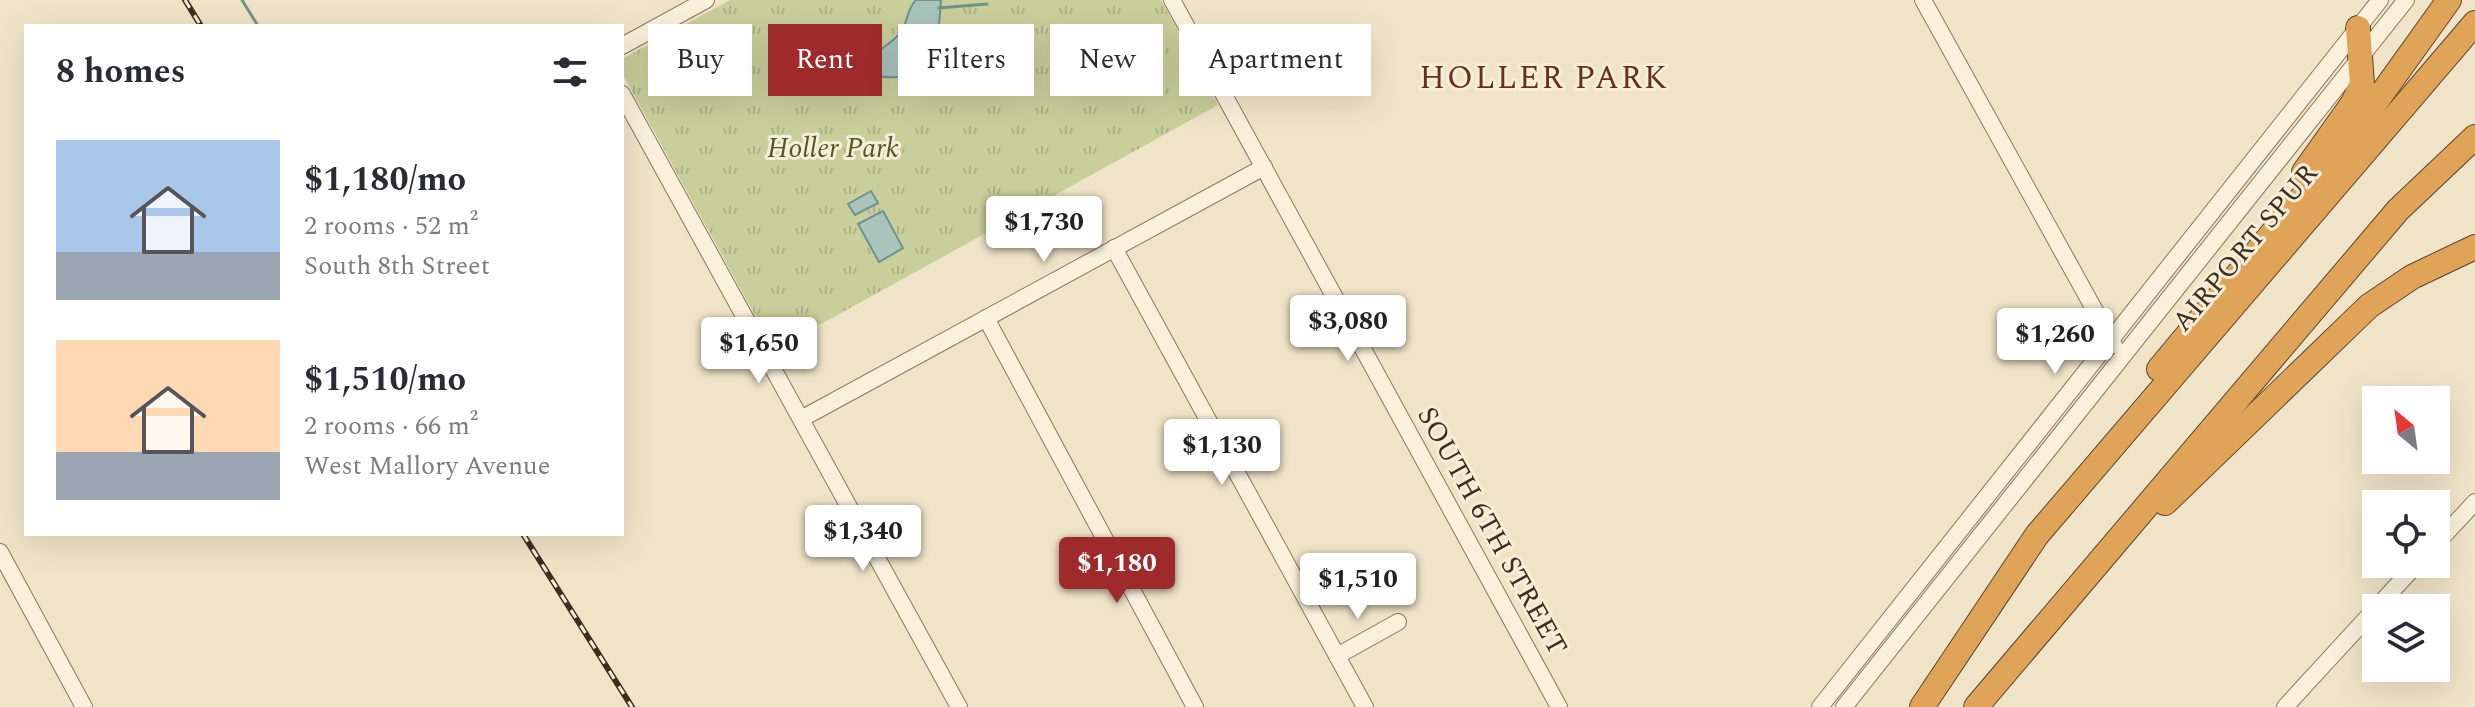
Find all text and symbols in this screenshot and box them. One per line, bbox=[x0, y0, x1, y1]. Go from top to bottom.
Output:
chip: Buy bbox=[648, 24, 752, 96]
chip: Rent bbox=[768, 24, 882, 96]
chip: Filters bbox=[898, 24, 1034, 96]
chip: New bbox=[1050, 24, 1163, 96]
chip: Apartment bbox=[1179, 24, 1371, 96]
text: 8 homes bbox=[56, 46, 186, 98]
icon: filters bbox=[548, 50, 592, 94]
district label: HOLLER PARK bbox=[1419, 54, 1669, 103]
park label: Holler Park bbox=[767, 127, 899, 170]
text: $1,180/mo bbox=[304, 154, 466, 206]
street label: AIRPORT SPUR bbox=[2161, 154, 2329, 342]
icon: home bbox=[120, 172, 216, 268]
pin: $1,730 bbox=[979, 196, 1109, 264]
text: $1,730 bbox=[1004, 202, 1084, 242]
text: 2 rooms · 52 m² bbox=[304, 206, 478, 246]
text: South 8th Street bbox=[304, 246, 490, 286]
pin: $3,080 bbox=[1283, 295, 1413, 363]
text: $3,080 bbox=[1308, 301, 1388, 341]
pin: $1,260 bbox=[1990, 308, 2120, 376]
text: $1,260 bbox=[2015, 314, 2095, 354]
pin: $1,650 bbox=[694, 317, 824, 385]
text: $1,650 bbox=[719, 323, 799, 363]
text: $1,510/mo bbox=[304, 354, 466, 406]
icon: home bbox=[120, 372, 216, 468]
north arrow bbox=[2362, 386, 2450, 474]
map controls bbox=[2362, 386, 2450, 682]
street label: SOUTH 6TH STREET bbox=[1406, 399, 1578, 663]
text: 2 rooms · 66 m² bbox=[304, 406, 478, 446]
pin: $1,130 bbox=[1157, 419, 1287, 487]
text: $1,130 bbox=[1182, 425, 1262, 465]
text: West Mallory Avenue bbox=[304, 446, 550, 486]
button: locate bbox=[2362, 490, 2450, 578]
pin: $1,340 bbox=[798, 505, 928, 573]
text: $1,340 bbox=[823, 511, 903, 551]
pin: $1,180 bbox=[1052, 537, 1182, 605]
text: $1,180 bbox=[1077, 543, 1157, 583]
pin: $1,510 bbox=[1293, 553, 1423, 621]
text: $1,510 bbox=[1318, 559, 1398, 599]
button: layers bbox=[2362, 594, 2450, 682]

